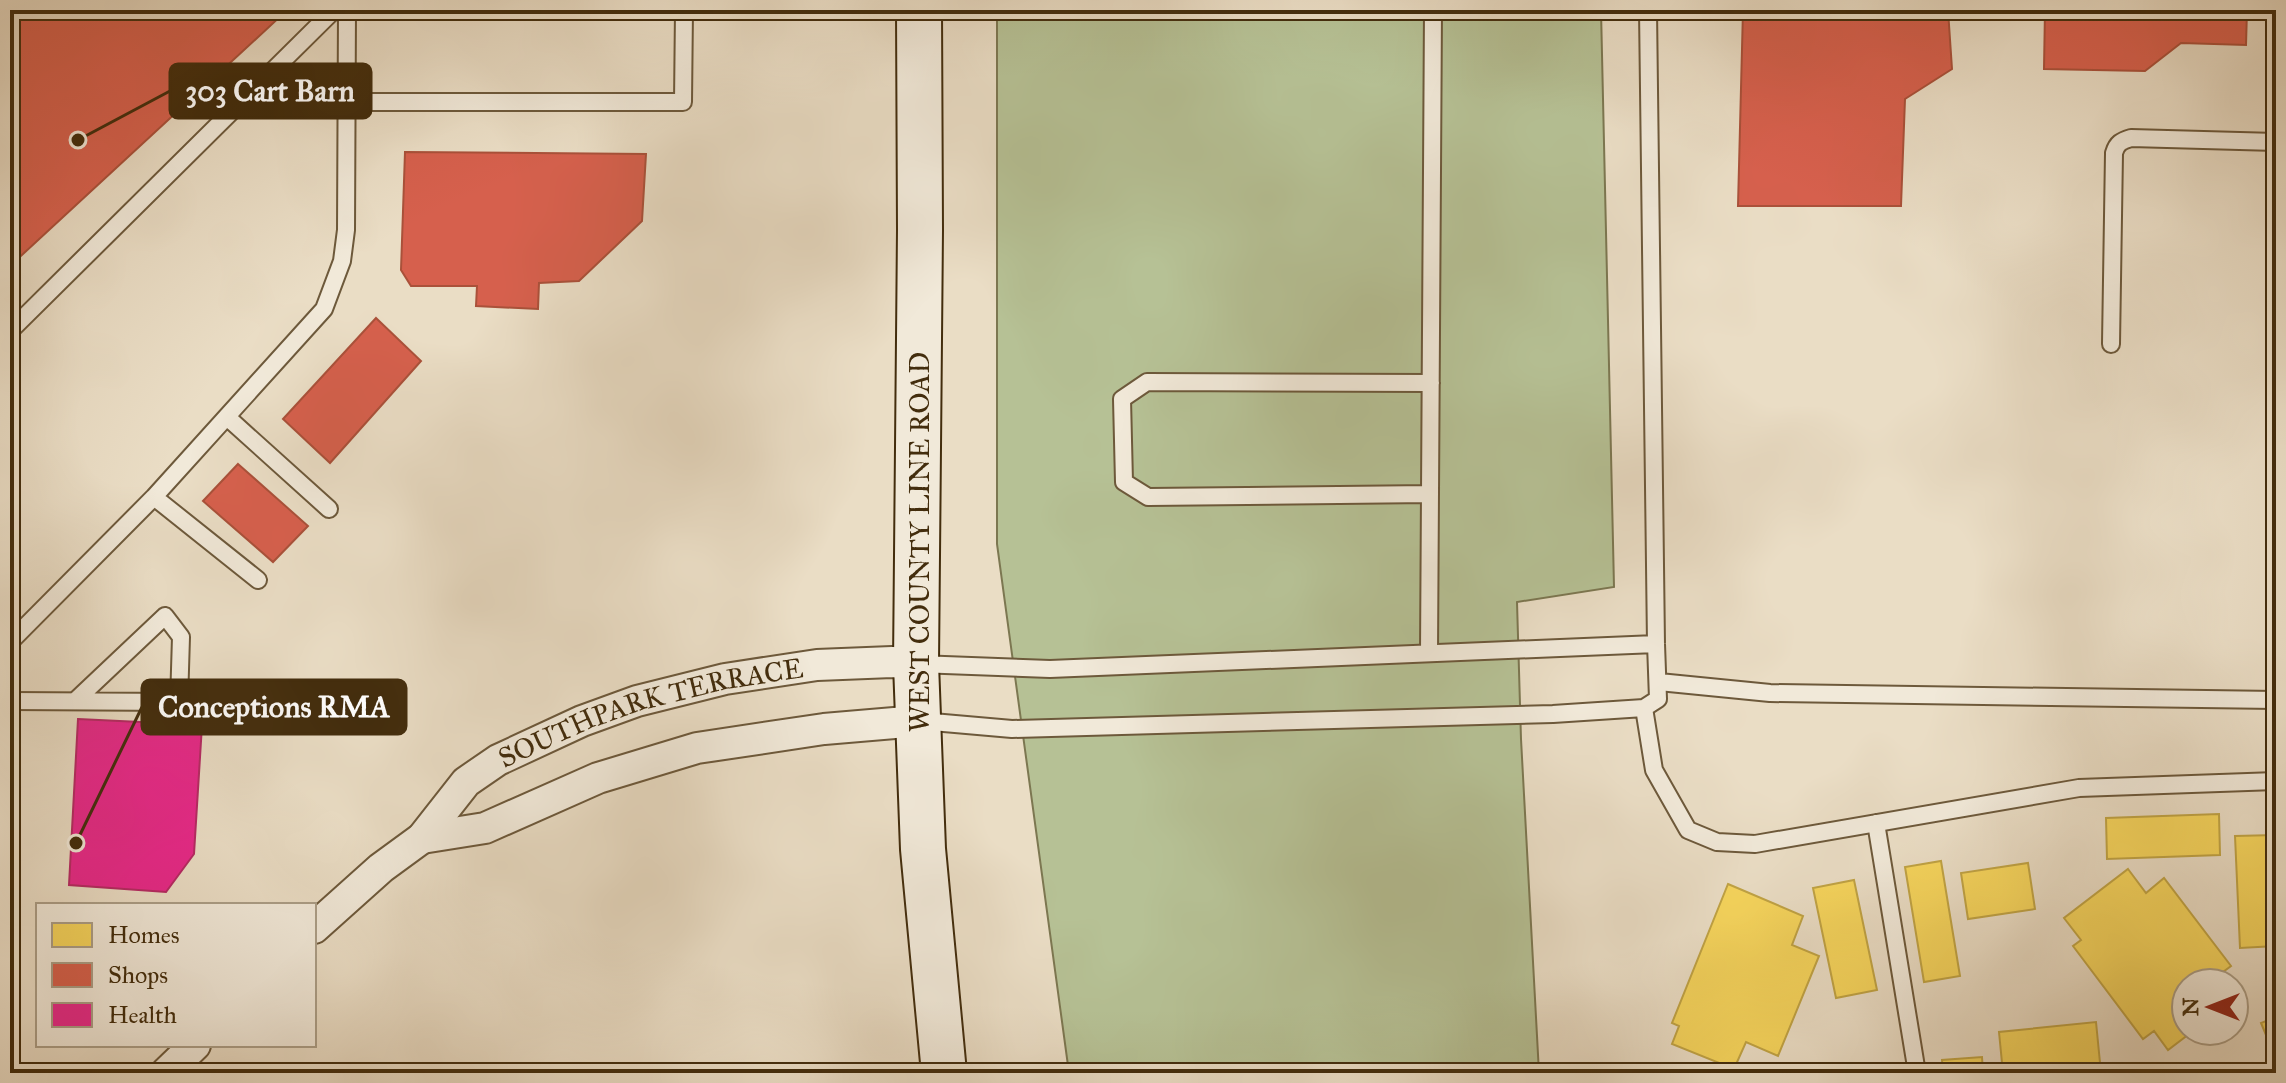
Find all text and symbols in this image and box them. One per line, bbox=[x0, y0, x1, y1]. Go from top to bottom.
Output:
callout: 303 Cart Barn bbox=[170, 64, 371, 118]
text: 303 Cart Barn bbox=[185, 73, 355, 109]
street label: WEST COUNTY LINE ROAD bbox=[902, 352, 937, 732]
street label: SOUTHPARK TERRACE bbox=[492, 650, 805, 775]
callout: Conceptions RMA bbox=[142, 680, 406, 734]
text: Conceptions RMA bbox=[158, 689, 391, 725]
legend bbox=[36, 903, 316, 1047]
text: Homes bbox=[108, 920, 180, 950]
text: Shops bbox=[108, 960, 168, 990]
north arrow bbox=[2170, 967, 2250, 1047]
text: N bbox=[2177, 997, 2204, 1016]
text: Health bbox=[108, 1000, 177, 1030]

